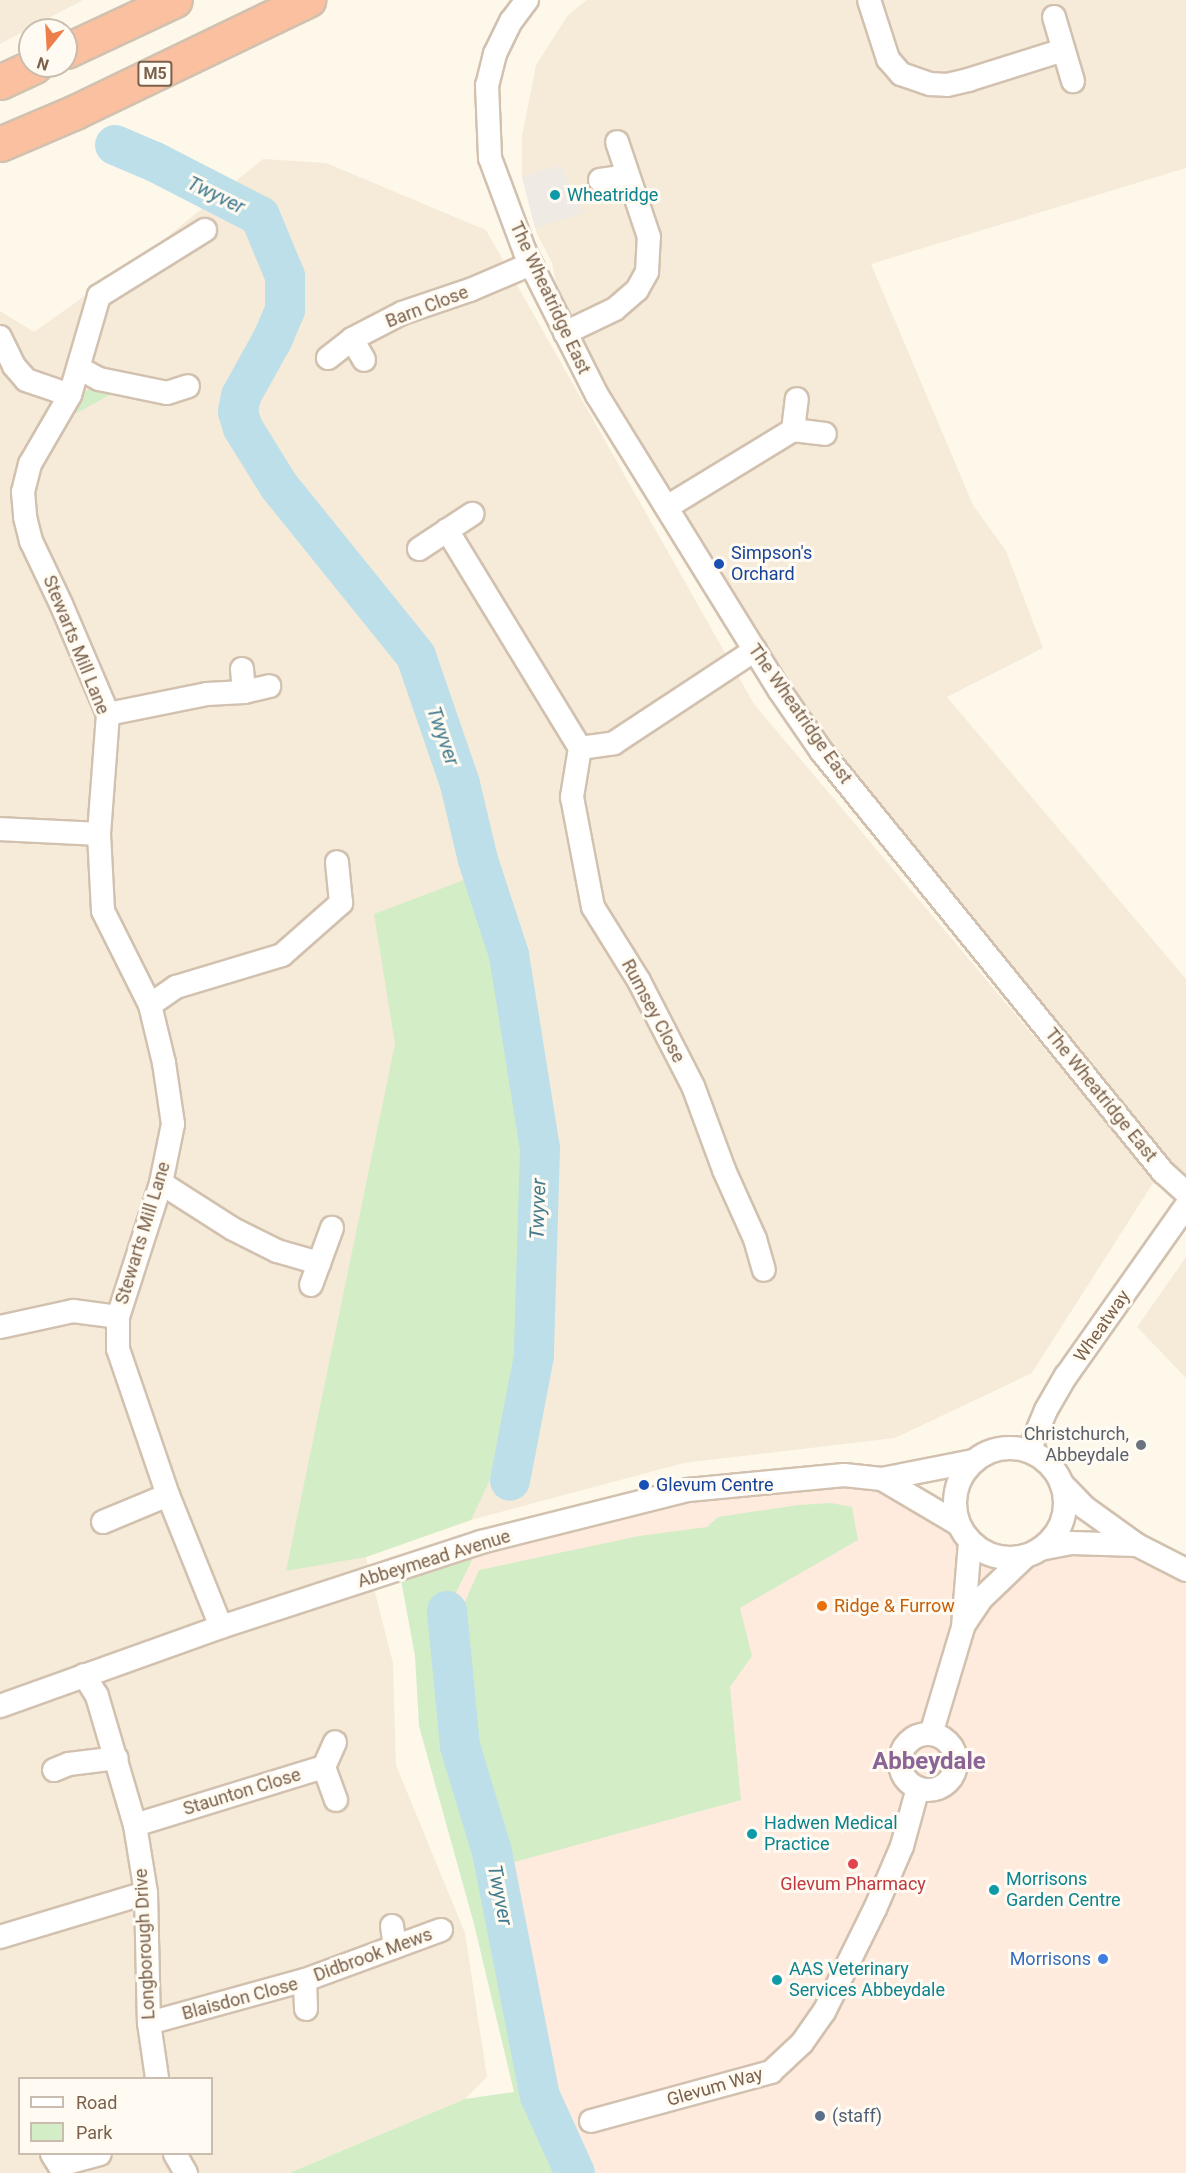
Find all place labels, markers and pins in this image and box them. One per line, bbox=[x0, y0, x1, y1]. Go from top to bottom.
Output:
place label: Wheatridge bbox=[567, 184, 658, 206]
marker: Wheatridge bbox=[548, 188, 562, 202]
place label: Simpson's Orchard bbox=[731, 543, 812, 586]
marker: Simpson's Orchard bbox=[712, 557, 726, 571]
place label: Christchurch, Abbeydale bbox=[1024, 1424, 1129, 1466]
marker: Christchurch, Abbeydale bbox=[1134, 1438, 1148, 1452]
place label: Glevum Centre bbox=[656, 1474, 774, 1496]
marker: Glevum Centre bbox=[637, 1478, 651, 1492]
place label: Ridge & Furrow bbox=[834, 1595, 955, 1617]
marker: Ridge & Furrow bbox=[815, 1599, 829, 1613]
place label: Hadwen Medical Practice bbox=[764, 1813, 898, 1856]
marker: Hadwen Medical Practice bbox=[745, 1827, 759, 1841]
marker: Glevum Pharmacy bbox=[846, 1857, 860, 1871]
place label: Morrisons Garden Centre bbox=[1006, 1869, 1121, 1912]
place label: Glevum Pharmacy bbox=[780, 1873, 926, 1895]
marker: Morrisons Garden Centre bbox=[987, 1883, 1001, 1897]
place label: Morrisons bbox=[1010, 1948, 1091, 1970]
marker: Morrisons bbox=[1096, 1952, 1110, 1966]
place label: AAS Veterinary Services Abbeydale bbox=[789, 1959, 945, 2002]
marker: AAS Veterinary Services Abbeydale bbox=[770, 1973, 784, 1987]
place label: (staff) bbox=[832, 2105, 882, 2127]
marker: (staff) bbox=[813, 2109, 827, 2123]

